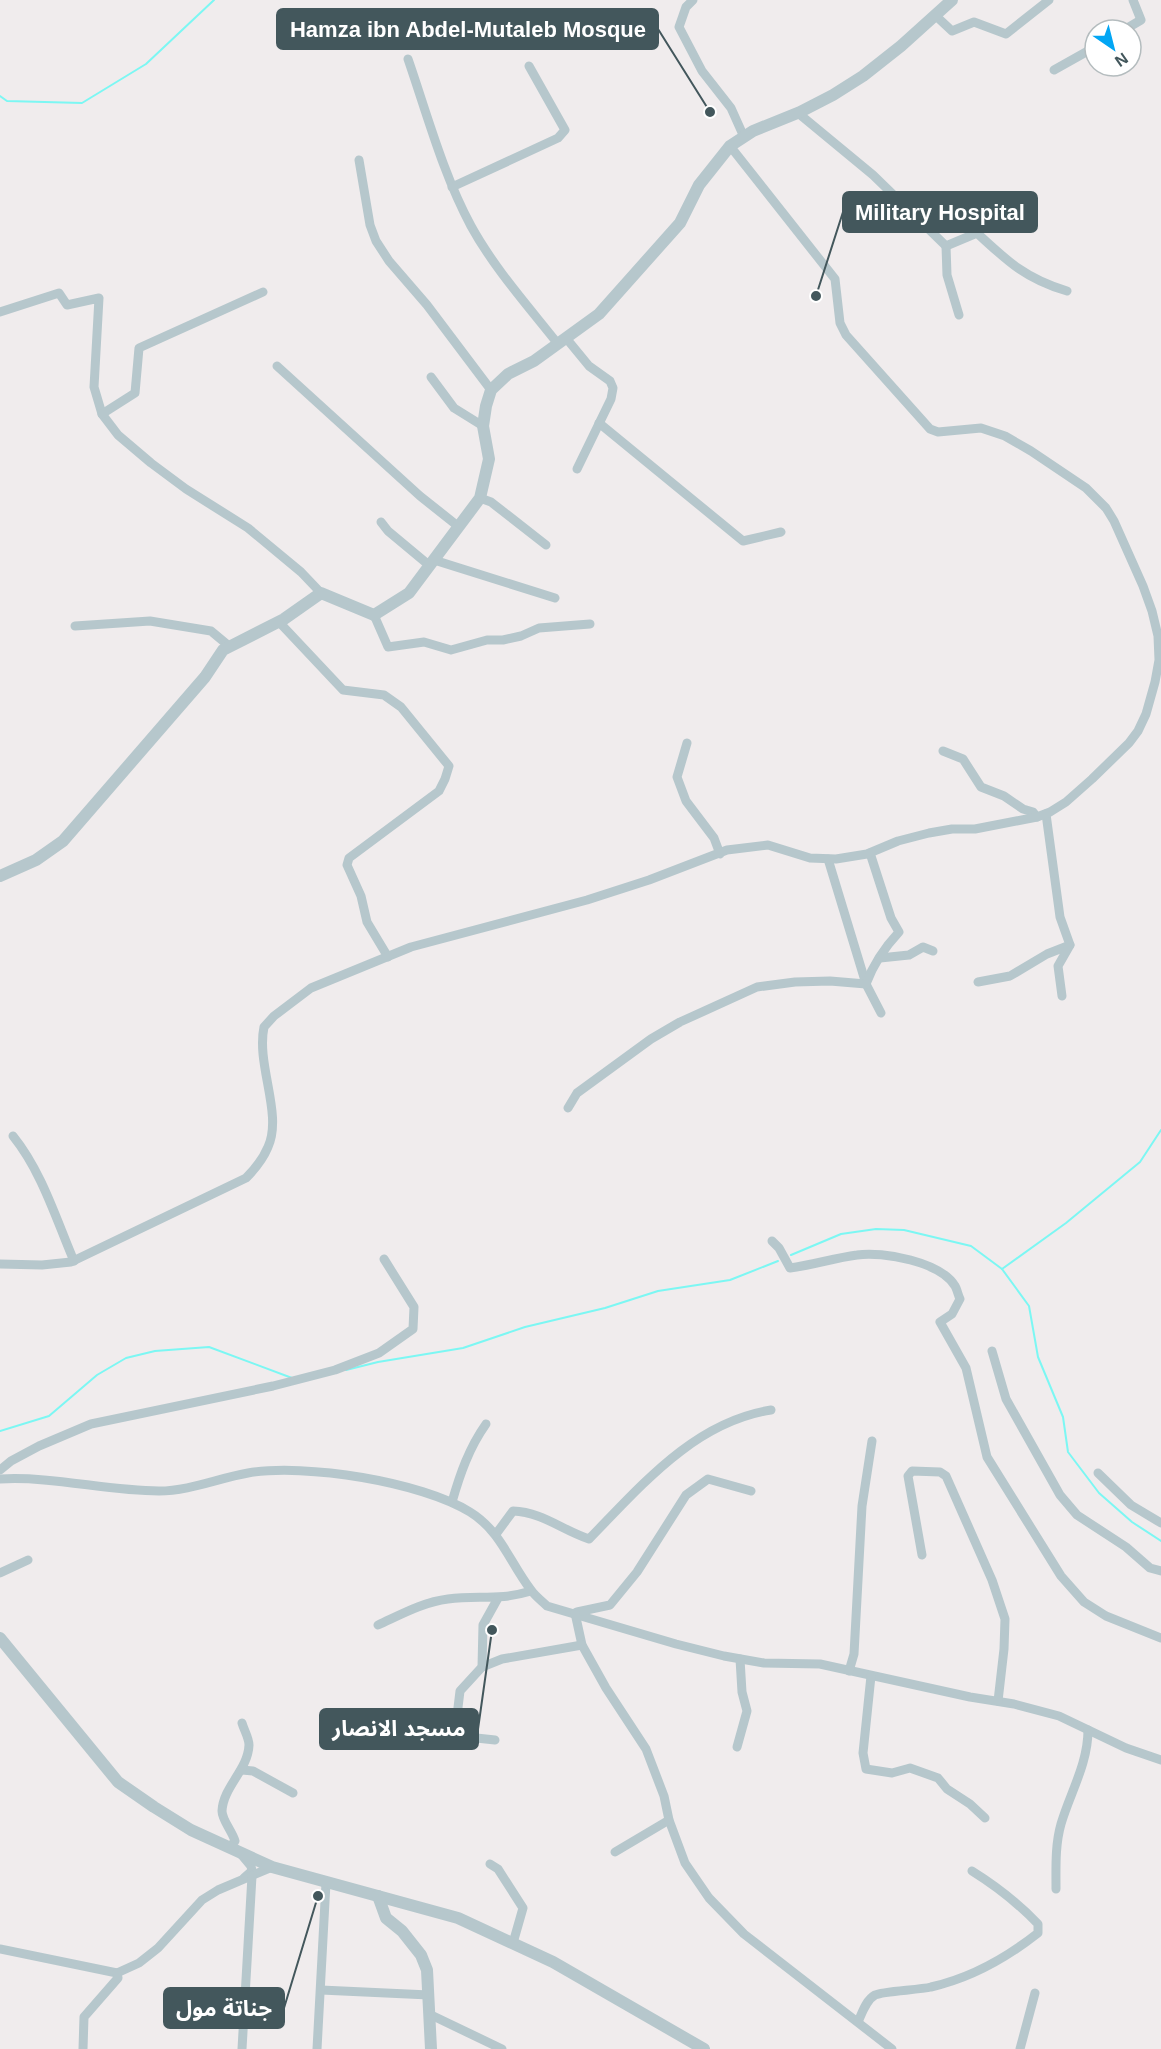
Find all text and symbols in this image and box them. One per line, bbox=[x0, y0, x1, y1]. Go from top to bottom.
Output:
callout: Hamza ibn Abdel-Mutaleb Mosque bbox=[277, 9, 658, 49]
text: Hamza ibn Abdel-Mutaleb Mosque bbox=[290, 17, 646, 42]
north arrow bbox=[1083, 18, 1143, 78]
text: N bbox=[1112, 50, 1131, 70]
callout: Military Hospital bbox=[843, 192, 1037, 232]
text: Military Hospital bbox=[855, 200, 1025, 225]
callout: مسجد الانصار bbox=[320, 1709, 478, 1749]
text: مسجد الانصار bbox=[331, 1716, 466, 1742]
callout: جناتة مول bbox=[164, 1988, 284, 2028]
text: جناتة مول bbox=[176, 1996, 272, 2021]

